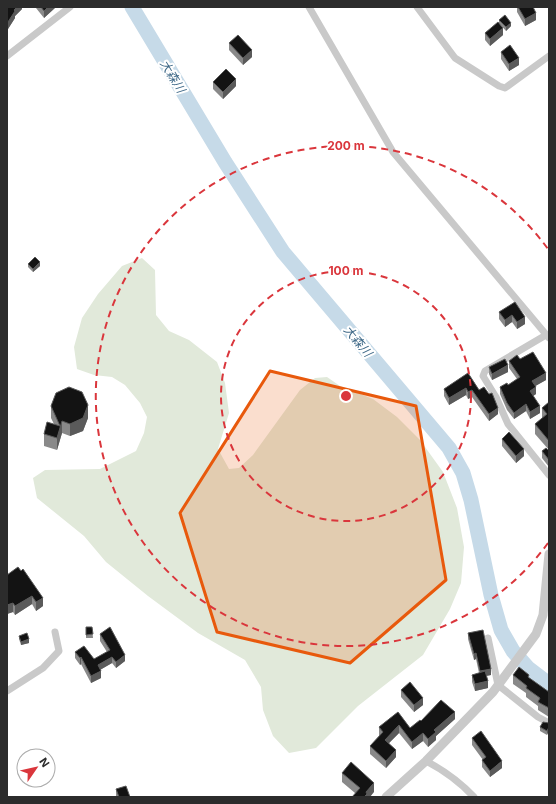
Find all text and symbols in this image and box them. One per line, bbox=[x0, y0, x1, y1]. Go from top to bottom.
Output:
water label: 大森川 bbox=[157, 57, 190, 97]
text: 200 m bbox=[327, 138, 365, 153]
text: 100 m bbox=[328, 263, 364, 278]
water label: 大森川 bbox=[341, 322, 377, 361]
centre of rings bbox=[339, 389, 353, 403]
north arrow bbox=[16, 748, 56, 788]
text: N bbox=[36, 755, 52, 770]

